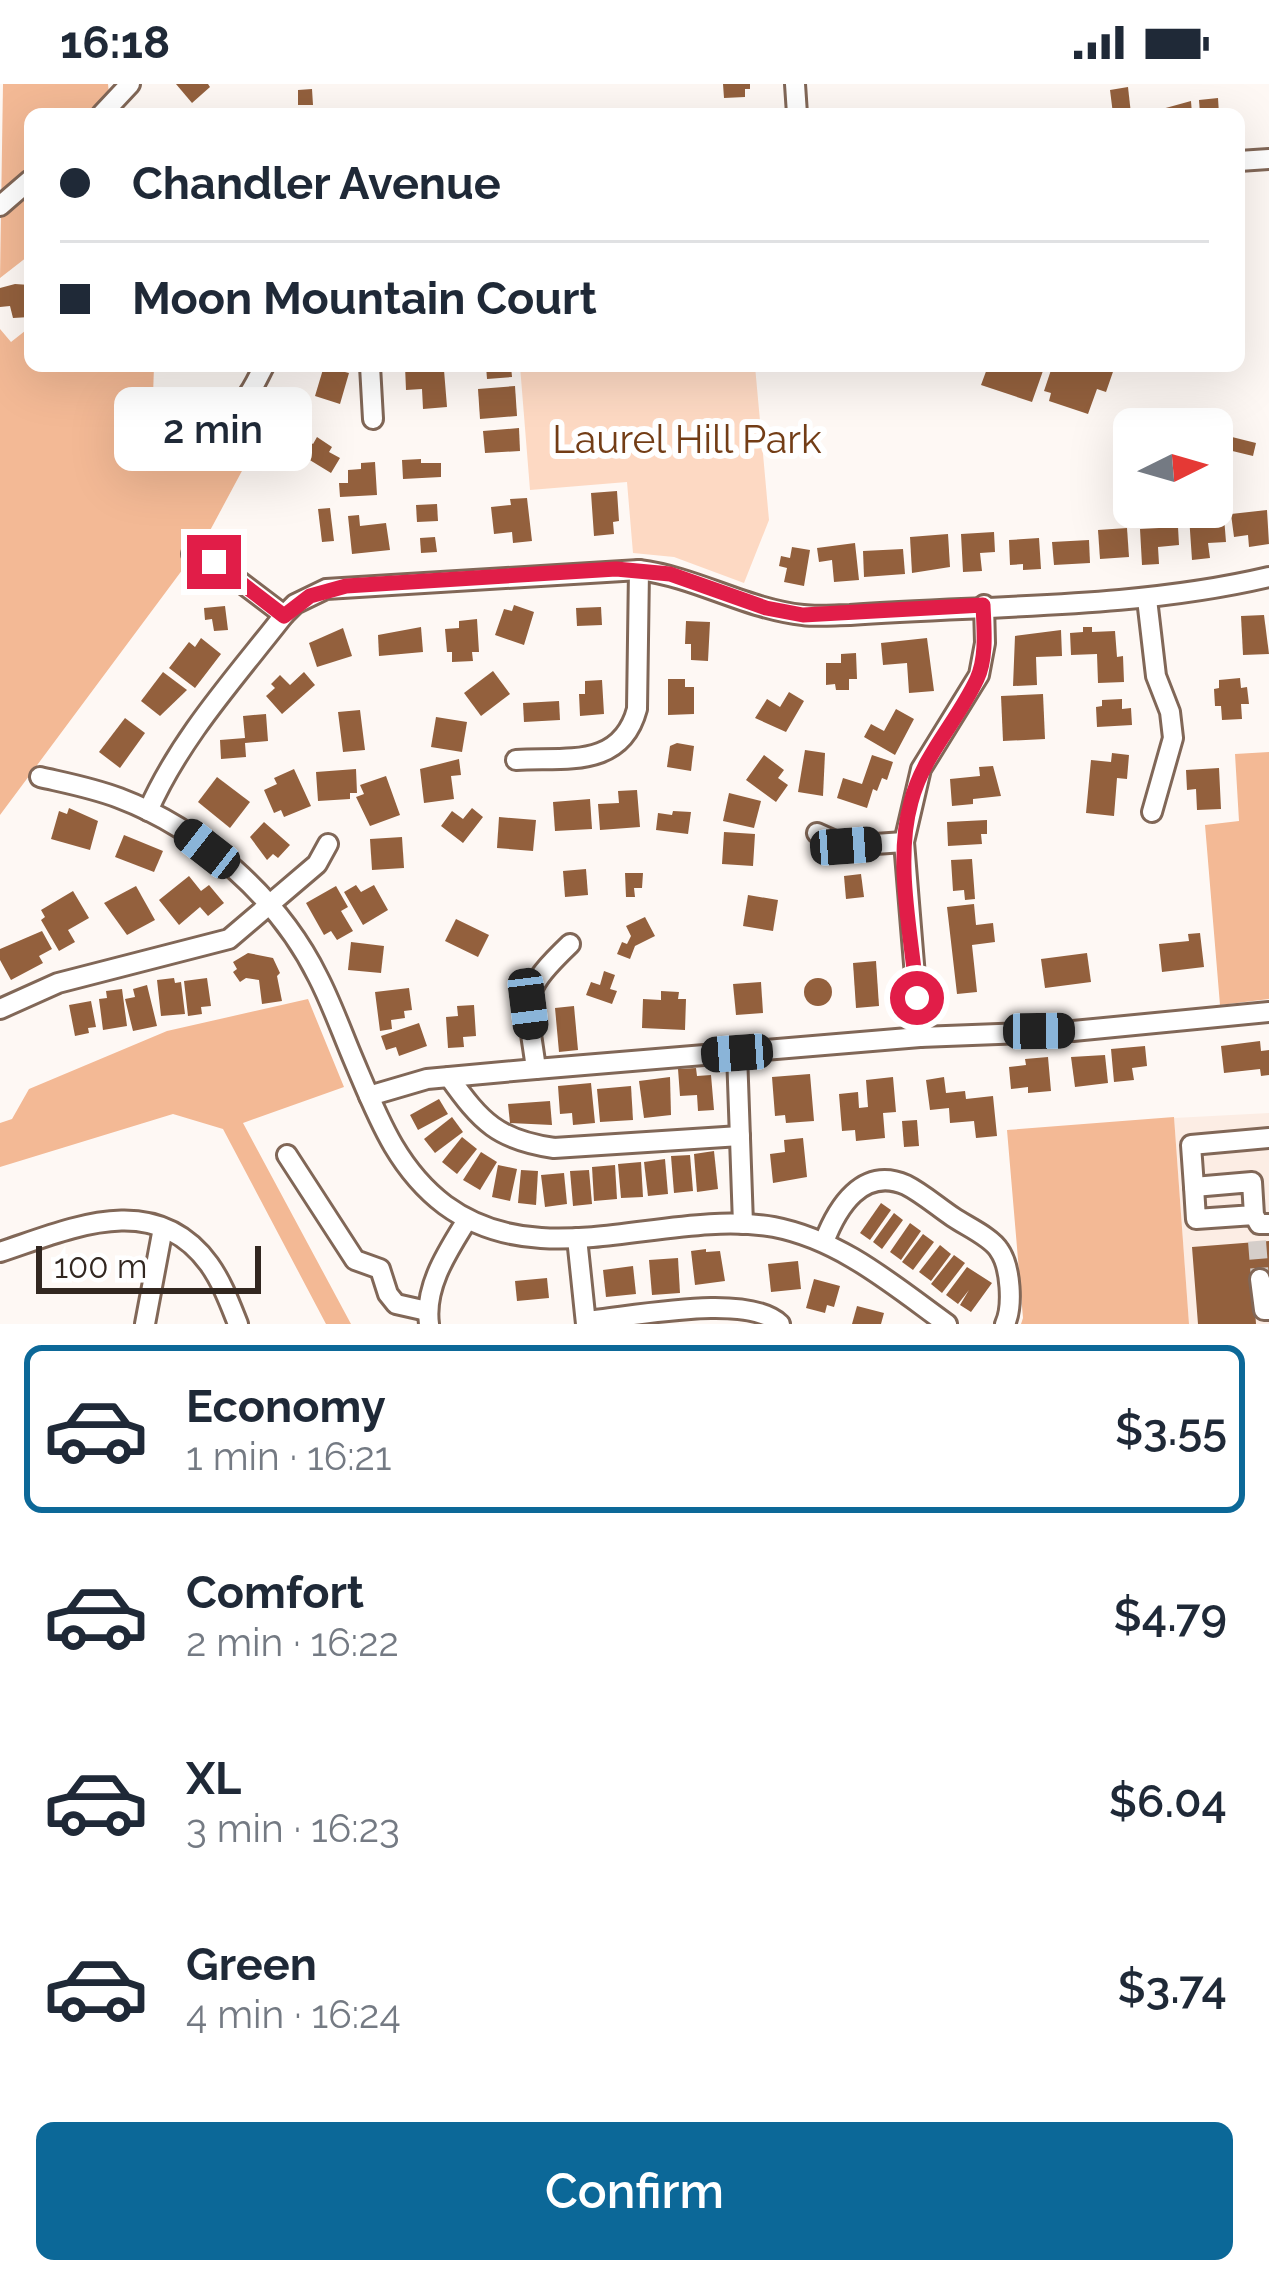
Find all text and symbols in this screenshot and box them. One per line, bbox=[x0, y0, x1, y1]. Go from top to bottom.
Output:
text: 16:18 bbox=[60, 16, 170, 69]
text: Chandler Avenue bbox=[132, 157, 501, 210]
text: Moon Mountain Court bbox=[132, 272, 597, 325]
callout: 2 min bbox=[115, 388, 313, 472]
text: 2 min bbox=[163, 406, 263, 452]
north arrow bbox=[1113, 408, 1233, 528]
map controls bbox=[1113, 408, 1233, 528]
park label: Laurel Hill Park bbox=[552, 416, 822, 462]
route end bbox=[187, 535, 241, 589]
car bbox=[168, 813, 246, 885]
car bbox=[809, 826, 883, 866]
car bbox=[506, 966, 550, 1042]
route start bbox=[890, 971, 944, 1025]
car bbox=[1003, 1012, 1075, 1050]
car bbox=[700, 1033, 774, 1073]
scale bar bbox=[36, 1240, 261, 1293]
text: 100 m bbox=[54, 1247, 147, 1286]
icon: car bbox=[42, 1375, 150, 1483]
text: Economy bbox=[186, 1380, 386, 1433]
text: $3.55 bbox=[1115, 1403, 1227, 1456]
text: 1 min · 16:21 bbox=[186, 1433, 392, 1479]
icon: car bbox=[42, 1561, 150, 1669]
text: Comfort bbox=[186, 1566, 364, 1619]
text: $4.79 bbox=[1114, 1589, 1227, 1642]
text: 2 min · 16:22 bbox=[186, 1619, 399, 1665]
icon: car bbox=[42, 1747, 150, 1855]
text: XL bbox=[186, 1752, 241, 1805]
text: $6.04 bbox=[1109, 1775, 1227, 1828]
text: 3 min · 16:23 bbox=[186, 1805, 400, 1851]
icon: car bbox=[42, 1933, 150, 2041]
text: Green bbox=[186, 1938, 317, 1991]
text: $3.74 bbox=[1117, 1961, 1227, 2014]
text: 4 min · 16:24 bbox=[186, 1991, 401, 2037]
button: Confirm bbox=[36, 2122, 1233, 2260]

